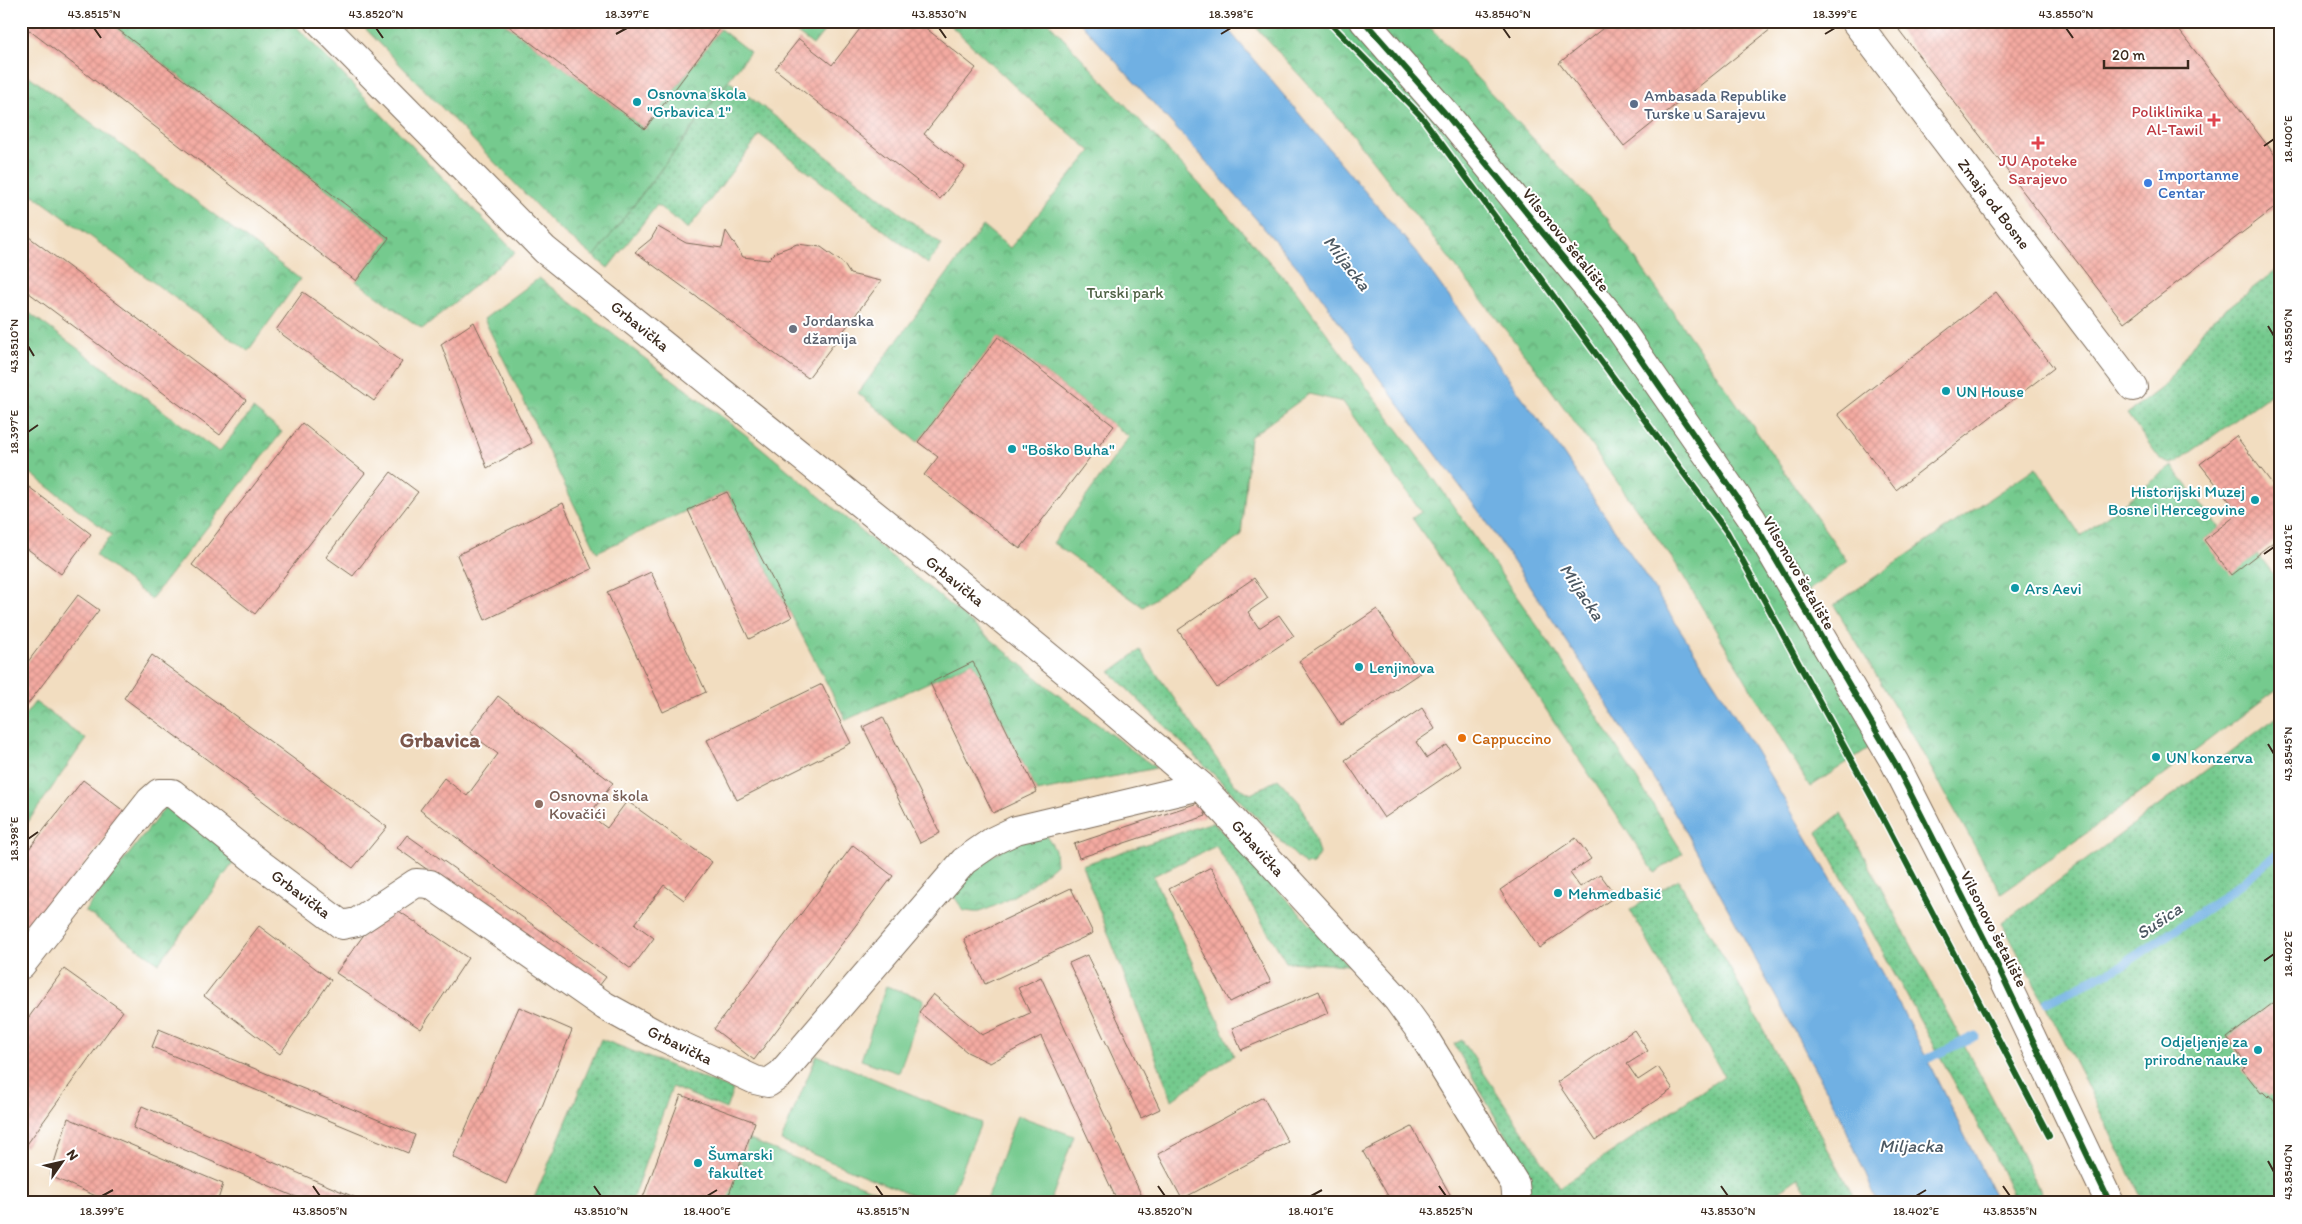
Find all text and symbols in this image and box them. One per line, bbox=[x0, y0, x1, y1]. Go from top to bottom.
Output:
text: 43.8515°N bbox=[67, 7, 121, 21]
text: 43.8520°N bbox=[349, 7, 403, 21]
text: 18.397°E bbox=[605, 7, 649, 21]
text: 43.8530°N bbox=[911, 7, 967, 21]
text: 18.398°E bbox=[1209, 7, 1254, 21]
text: 43.8540°N bbox=[1475, 7, 1531, 21]
text: 18.399°E bbox=[1813, 7, 1858, 21]
text: 43.8550°N bbox=[2039, 7, 2093, 21]
scale bar bbox=[2104, 38, 2188, 70]
text: 20 m bbox=[2112, 46, 2146, 64]
place label: Osnovna škola "Grbavica 1" bbox=[647, 84, 747, 121]
place label: Ambasada Republike Turske u Sarajevu bbox=[1644, 86, 1787, 123]
marker: Osnovna škola "Grbavica 1" bbox=[631, 96, 643, 108]
marker: Ambasada Republike Turske u Sarajevu bbox=[1628, 98, 1640, 110]
place label: Poliklinika Al-Tawil bbox=[2132, 102, 2203, 139]
marker: Poliklinika Al-Tawil bbox=[2207, 113, 2221, 127]
text: 18.400°E bbox=[2281, 115, 2295, 163]
marker: JU Apoteke Sarajevo bbox=[2032, 137, 2044, 149]
place label: JU Apoteke Sarajevo bbox=[1999, 151, 2078, 188]
street label: Zmaja od Bosne bbox=[1954, 155, 2034, 253]
place label: Importanne Centar bbox=[2158, 165, 2239, 202]
marker: Importanne Centar bbox=[2142, 177, 2154, 189]
street label: Vilsonovo šetalište bbox=[1518, 184, 1614, 296]
water label: Miljacka bbox=[1319, 231, 1376, 296]
park label: Turski park bbox=[1086, 283, 1164, 302]
street label: Grbavička bbox=[607, 297, 674, 356]
text: 43.8550°N bbox=[2281, 309, 2295, 363]
place label: Jordanska džamija bbox=[803, 311, 875, 348]
text: 43.8510°N bbox=[7, 319, 21, 373]
marker: Jordanska džamija bbox=[787, 323, 799, 335]
place label: UN House bbox=[1956, 382, 2024, 401]
marker: UN House bbox=[1940, 385, 1952, 397]
text: 18.397°E bbox=[7, 410, 21, 454]
place label: "Boško Buha" bbox=[1022, 440, 1115, 459]
marker: "Boško Buha" bbox=[1006, 443, 1018, 455]
place label: Historijski Muzej Bosne i Hercegovine bbox=[2108, 482, 2245, 519]
marker: Historijski Muzej Bosne i Hercegovine bbox=[2249, 494, 2261, 506]
street label: Vilsonovo šetalište bbox=[1759, 513, 1839, 633]
text: 18.401°E bbox=[2281, 524, 2295, 570]
street label: Grbavička bbox=[922, 552, 989, 611]
water label: Miljacka bbox=[1555, 559, 1609, 625]
place label: Ars Aevi bbox=[2025, 579, 2082, 598]
marker: Ars Aevi bbox=[2009, 582, 2021, 594]
place label: Lenjinova bbox=[1369, 658, 1435, 677]
marker: Lenjinova bbox=[1353, 661, 1365, 673]
district label: Grbavica bbox=[400, 727, 481, 752]
text: 43.8545°N bbox=[2281, 727, 2295, 781]
place label: Cappuccino bbox=[1472, 729, 1552, 748]
marker: Cappuccino bbox=[1456, 732, 1468, 744]
place label: UN konzerva bbox=[2166, 748, 2254, 767]
marker: UN konzerva bbox=[2150, 751, 2162, 763]
place label: Osnovna škola Kovačići bbox=[549, 786, 649, 823]
marker: Osnovna škola Kovačići bbox=[533, 798, 545, 810]
text: 18.398°E bbox=[7, 816, 21, 861]
street label: Grbavička bbox=[1228, 816, 1289, 881]
street label: Grbavička bbox=[267, 865, 335, 923]
street label: Vilsonovo šetalište bbox=[1956, 868, 2032, 990]
place label: Mehmedbašić bbox=[1568, 884, 1661, 903]
marker: Mehmedbašić bbox=[1552, 887, 1564, 899]
water label: Sušica bbox=[2132, 897, 2187, 944]
text: 18.402°E bbox=[2281, 931, 2295, 977]
street label: Grbavička bbox=[645, 1021, 716, 1069]
place label: Odjeljenje za prirodne nauke bbox=[2144, 1032, 2249, 1069]
marker: Odjeljenje za prirodne nauke bbox=[2252, 1044, 2264, 1056]
water label: Miljacka bbox=[1879, 1135, 1944, 1157]
north arrow bbox=[38, 1136, 88, 1186]
text: 43.8540°N bbox=[2281, 1144, 2295, 1200]
place label: Šumarski fakultet bbox=[708, 1145, 773, 1182]
text: N bbox=[63, 1146, 82, 1164]
marker: Šumarski fakultet bbox=[692, 1157, 704, 1169]
text: 18.399°E bbox=[80, 1204, 125, 1218]
text: 43.8505°N bbox=[293, 1204, 347, 1218]
text: 43.8510°N bbox=[574, 1204, 628, 1218]
text: 18.400°E bbox=[683, 1204, 731, 1218]
text: 43.8515°N bbox=[856, 1204, 910, 1218]
text: 43.8520°N bbox=[1138, 1204, 1192, 1218]
text: 18.401°E bbox=[1288, 1204, 1334, 1218]
text: 43.8525°N bbox=[1419, 1204, 1473, 1218]
text: 43.8530°N bbox=[1700, 1204, 1756, 1218]
text: 18.402°E bbox=[1893, 1204, 1939, 1218]
text: 43.8535°N bbox=[1983, 1204, 2037, 1218]

